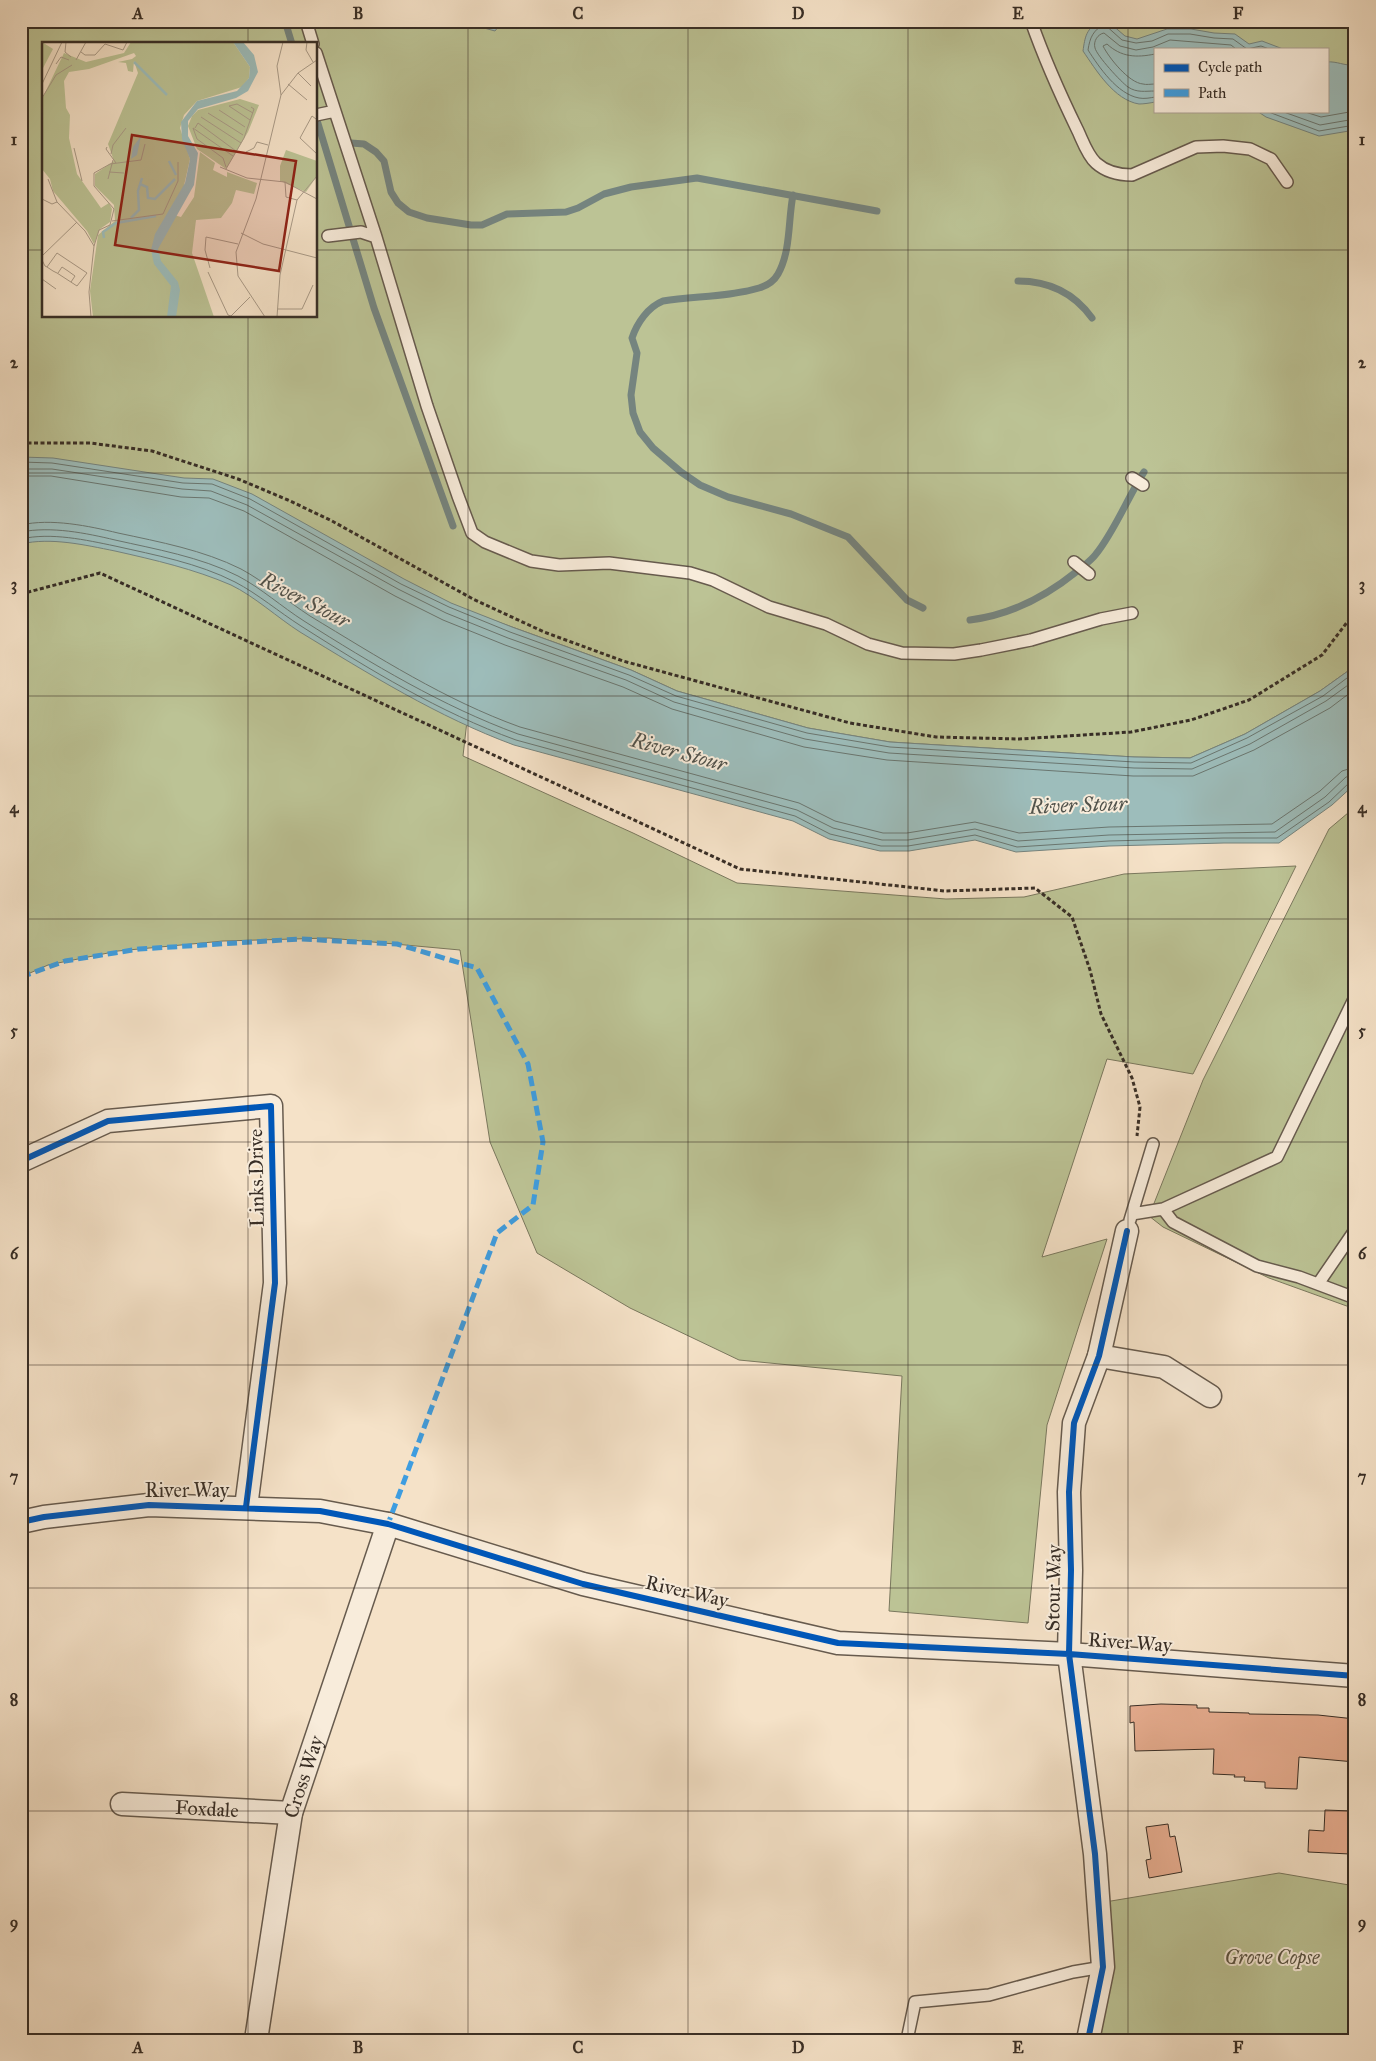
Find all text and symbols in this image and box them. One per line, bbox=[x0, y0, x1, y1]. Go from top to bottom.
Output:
text: A bbox=[132, 4, 144, 23]
text: B bbox=[353, 4, 363, 23]
text: C bbox=[573, 4, 584, 23]
text: D bbox=[792, 4, 805, 23]
text: E bbox=[1012, 4, 1024, 23]
text: F bbox=[1233, 4, 1244, 23]
inset map bbox=[42, 42, 318, 318]
legend bbox=[1154, 48, 1328, 112]
text: Cycle path bbox=[1198, 58, 1263, 76]
text: Path bbox=[1198, 84, 1227, 102]
text: 1 bbox=[11, 130, 18, 149]
text: 1 bbox=[1359, 130, 1366, 149]
text: 2 bbox=[10, 353, 19, 372]
text: 2 bbox=[1358, 353, 1367, 372]
water label: River Stour bbox=[255, 566, 356, 634]
text: 3 bbox=[11, 575, 17, 595]
text: 3 bbox=[1359, 575, 1365, 595]
water label: River Stour bbox=[627, 727, 731, 778]
water label: River Stour bbox=[1028, 790, 1129, 820]
text: 4 bbox=[10, 798, 20, 818]
text: 4 bbox=[1358, 798, 1368, 818]
text: 5 bbox=[10, 1021, 18, 1040]
text: 5 bbox=[1358, 1021, 1366, 1040]
street label: Links Drive bbox=[243, 1129, 269, 1227]
text: 6 bbox=[10, 1244, 19, 1263]
text: 6 bbox=[1358, 1244, 1367, 1263]
text: 7 bbox=[10, 1467, 19, 1486]
text: 7 bbox=[1358, 1467, 1367, 1486]
street label: River Way bbox=[145, 1478, 230, 1502]
street label: Stour Way bbox=[1040, 1544, 1066, 1632]
street label: River Way bbox=[643, 1570, 731, 1612]
street label: River Way bbox=[1087, 1627, 1174, 1657]
text: 8 bbox=[10, 1690, 18, 1709]
text: 8 bbox=[1358, 1690, 1366, 1709]
street label: Cross Way bbox=[278, 1732, 328, 1821]
street label: Foxdale bbox=[174, 1795, 239, 1822]
text: 9 bbox=[10, 1913, 18, 1933]
text: 9 bbox=[1358, 1913, 1366, 1933]
park label: Grove Copse bbox=[1224, 1945, 1320, 1970]
text: A bbox=[132, 2038, 144, 2057]
text: B bbox=[353, 2038, 363, 2057]
text: C bbox=[573, 2038, 584, 2057]
text: D bbox=[792, 2038, 805, 2057]
text: E bbox=[1012, 2038, 1024, 2057]
text: F bbox=[1233, 2038, 1244, 2057]

